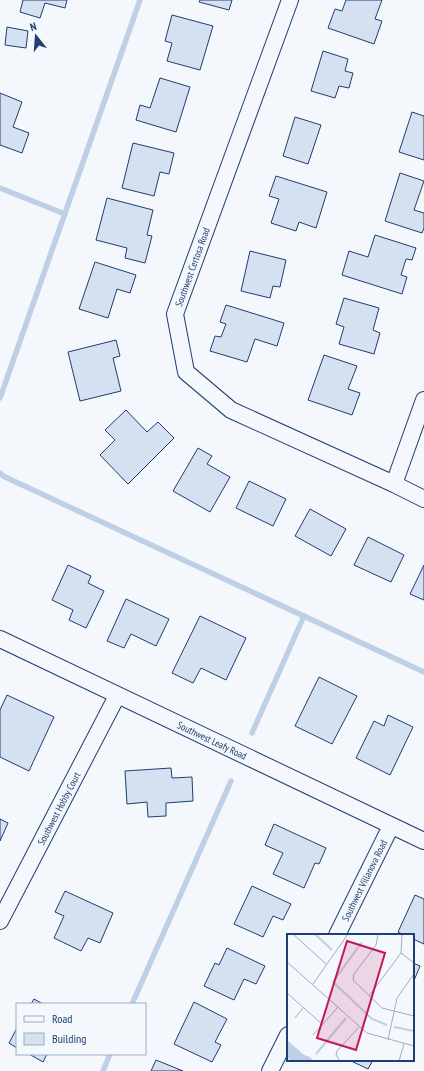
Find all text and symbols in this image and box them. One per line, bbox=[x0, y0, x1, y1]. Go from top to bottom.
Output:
north arrow bbox=[16, 16, 56, 56]
text: N bbox=[28, 19, 38, 34]
street label: Southwest Certosa Road bbox=[172, 226, 213, 309]
street label: Southwest Leafy Road bbox=[175, 718, 249, 763]
street label: Southwest Hobby Court bbox=[35, 769, 84, 847]
street label: Southwest Villanova Road bbox=[339, 838, 390, 923]
inset map bbox=[287, 934, 414, 1061]
legend bbox=[16, 1003, 146, 1055]
text: Road bbox=[52, 1011, 72, 1026]
text: Building bbox=[52, 1031, 87, 1046]

